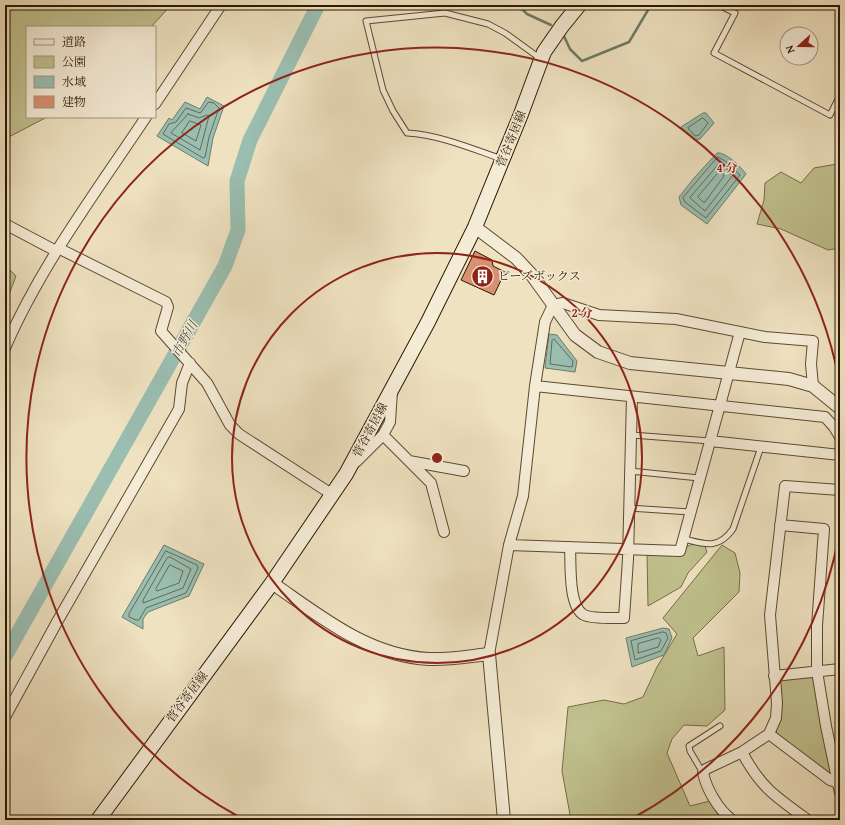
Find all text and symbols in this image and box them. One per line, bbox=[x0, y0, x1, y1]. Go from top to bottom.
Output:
legend bbox=[26, 26, 156, 118]
north arrow bbox=[779, 26, 819, 66]
text: 道路 bbox=[62, 33, 86, 50]
text: N bbox=[781, 43, 798, 56]
text: 公園 bbox=[62, 53, 86, 70]
text: 水域 bbox=[62, 73, 86, 90]
text: 建物 bbox=[62, 93, 86, 110]
street label: 菅谷寄居線 bbox=[491, 108, 530, 170]
text: 4 分 bbox=[717, 159, 737, 176]
building icon: ピーズボックス bbox=[470, 263, 496, 289]
place label: ピーズボックス bbox=[498, 267, 581, 284]
text: 2 分 bbox=[572, 304, 592, 321]
water label: 市野川 bbox=[167, 316, 203, 361]
street label: 菅谷寄居線 bbox=[348, 399, 391, 460]
centre of rings bbox=[430, 451, 444, 465]
street label: 菅谷寄居線 bbox=[162, 668, 211, 726]

